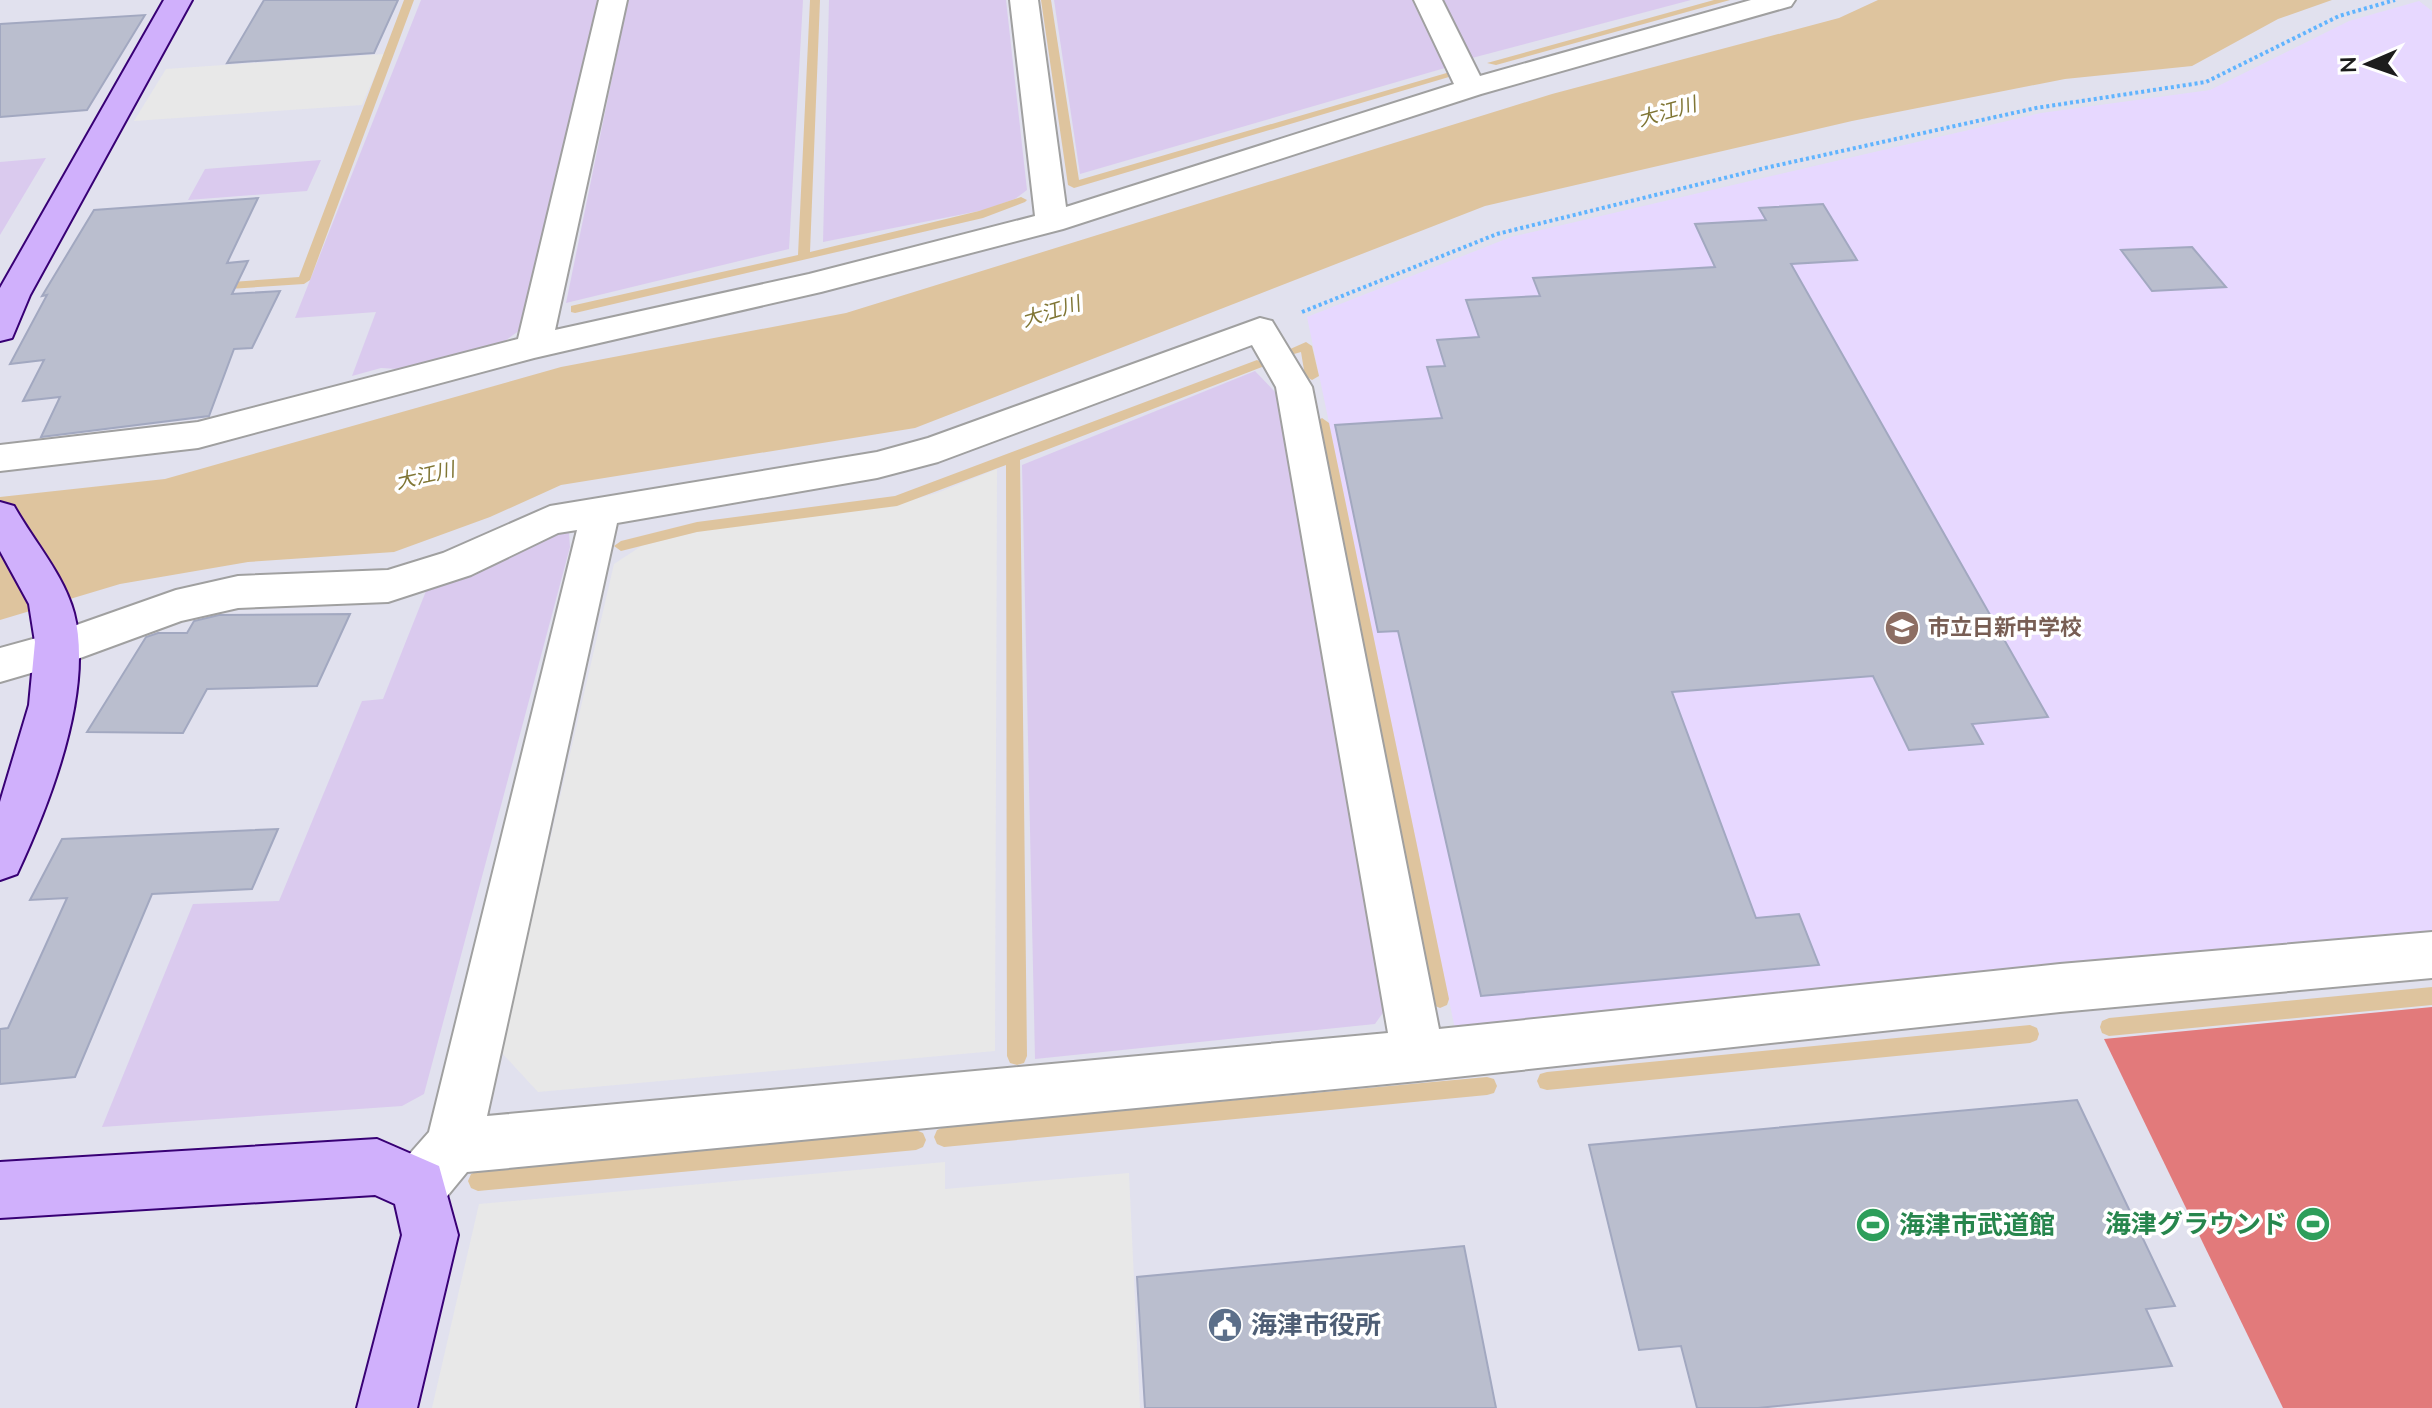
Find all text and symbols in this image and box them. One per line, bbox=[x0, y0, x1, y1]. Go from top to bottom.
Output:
north arrow bbox=[2328, 24, 2408, 104]
text: N bbox=[2334, 56, 2364, 73]
water label: 大江川 bbox=[1634, 90, 1701, 133]
water label: 大江川 bbox=[1018, 290, 1086, 334]
water label: 大江川 bbox=[393, 456, 459, 496]
school or university icon: 市立日新中学校 bbox=[1883, 609, 1921, 647]
place label: 市立日新中学校 bbox=[1928, 613, 2082, 643]
sports icon: 海津グラウンド bbox=[2294, 1205, 2332, 1243]
sports icon: 海津市武道館 bbox=[1854, 1206, 1892, 1244]
place label: 海津グラウンド bbox=[2105, 1207, 2287, 1242]
place label: 海津市武道館 bbox=[1899, 1208, 2055, 1243]
public building icon: 海津市役所 bbox=[1206, 1306, 1244, 1344]
place label: 海津市役所 bbox=[1251, 1308, 1381, 1343]

